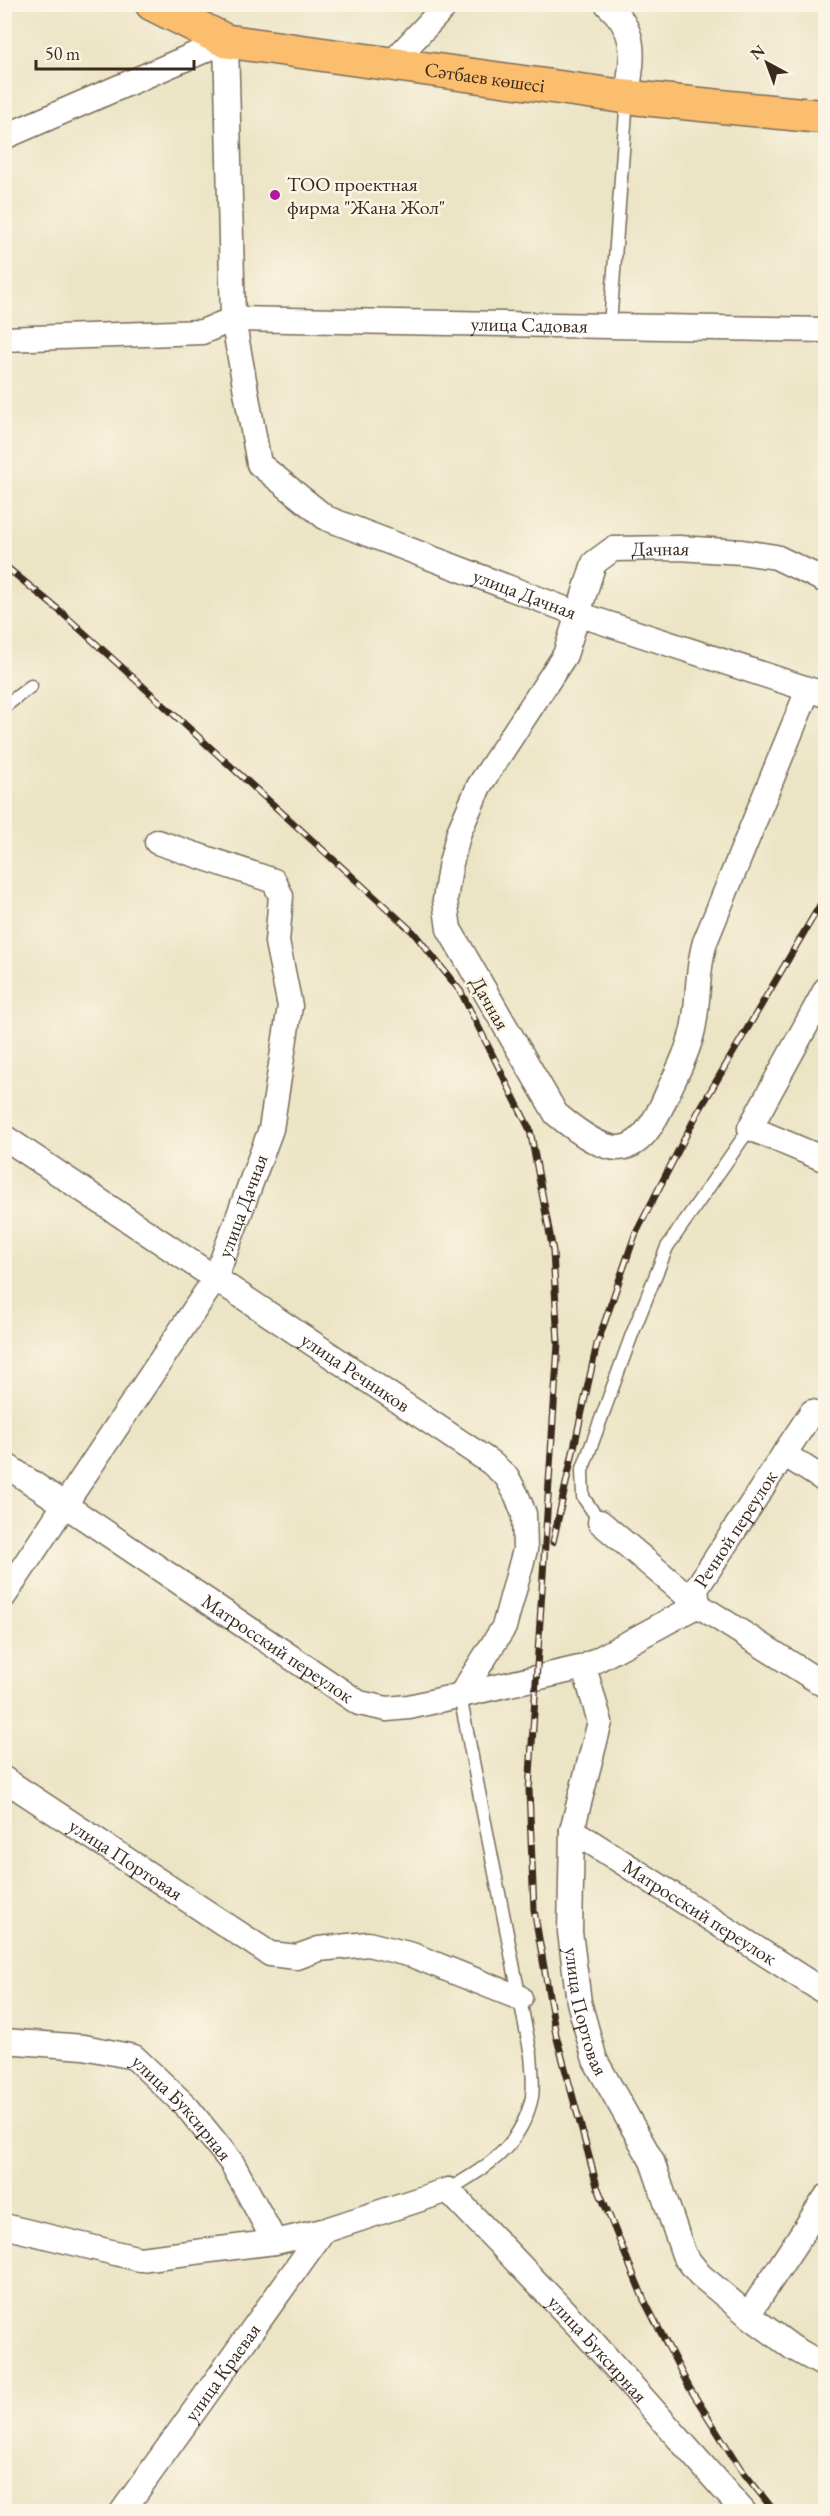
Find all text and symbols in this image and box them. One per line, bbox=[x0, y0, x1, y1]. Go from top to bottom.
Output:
scale bar bbox=[36, 33, 194, 71]
north arrow bbox=[737, 33, 797, 93]
text: N bbox=[746, 40, 769, 64]
text: 50 m bbox=[45, 42, 80, 65]
street label: Сәтбаев көшесі bbox=[423, 56, 547, 98]
place label: ТОО проектная фирма "Жана Жол" bbox=[287, 171, 445, 220]
marker: ТОО проектная фирма "Жана Жол" bbox=[268, 188, 282, 202]
street label: улица Садовая bbox=[470, 310, 588, 339]
street label: Дачная bbox=[631, 535, 690, 562]
street label: улица Дачная bbox=[469, 562, 580, 625]
street label: Дачная bbox=[464, 971, 516, 1035]
street label: улица Дачная bbox=[211, 1150, 274, 1261]
street label: улица Речников bbox=[296, 1326, 415, 1418]
street label: Речной переулок bbox=[687, 1465, 783, 1592]
street label: Матросский переулок bbox=[197, 1588, 359, 1709]
street label: улица Портовая bbox=[64, 1812, 188, 1906]
street label: Матросский переулок bbox=[618, 1853, 782, 1971]
street label: улица Портовая bbox=[559, 1946, 614, 2080]
street label: улица Буксирная bbox=[126, 2049, 238, 2166]
street label: улица Буксирная bbox=[542, 2289, 653, 2408]
street label: улица Краевая bbox=[178, 2318, 266, 2426]

